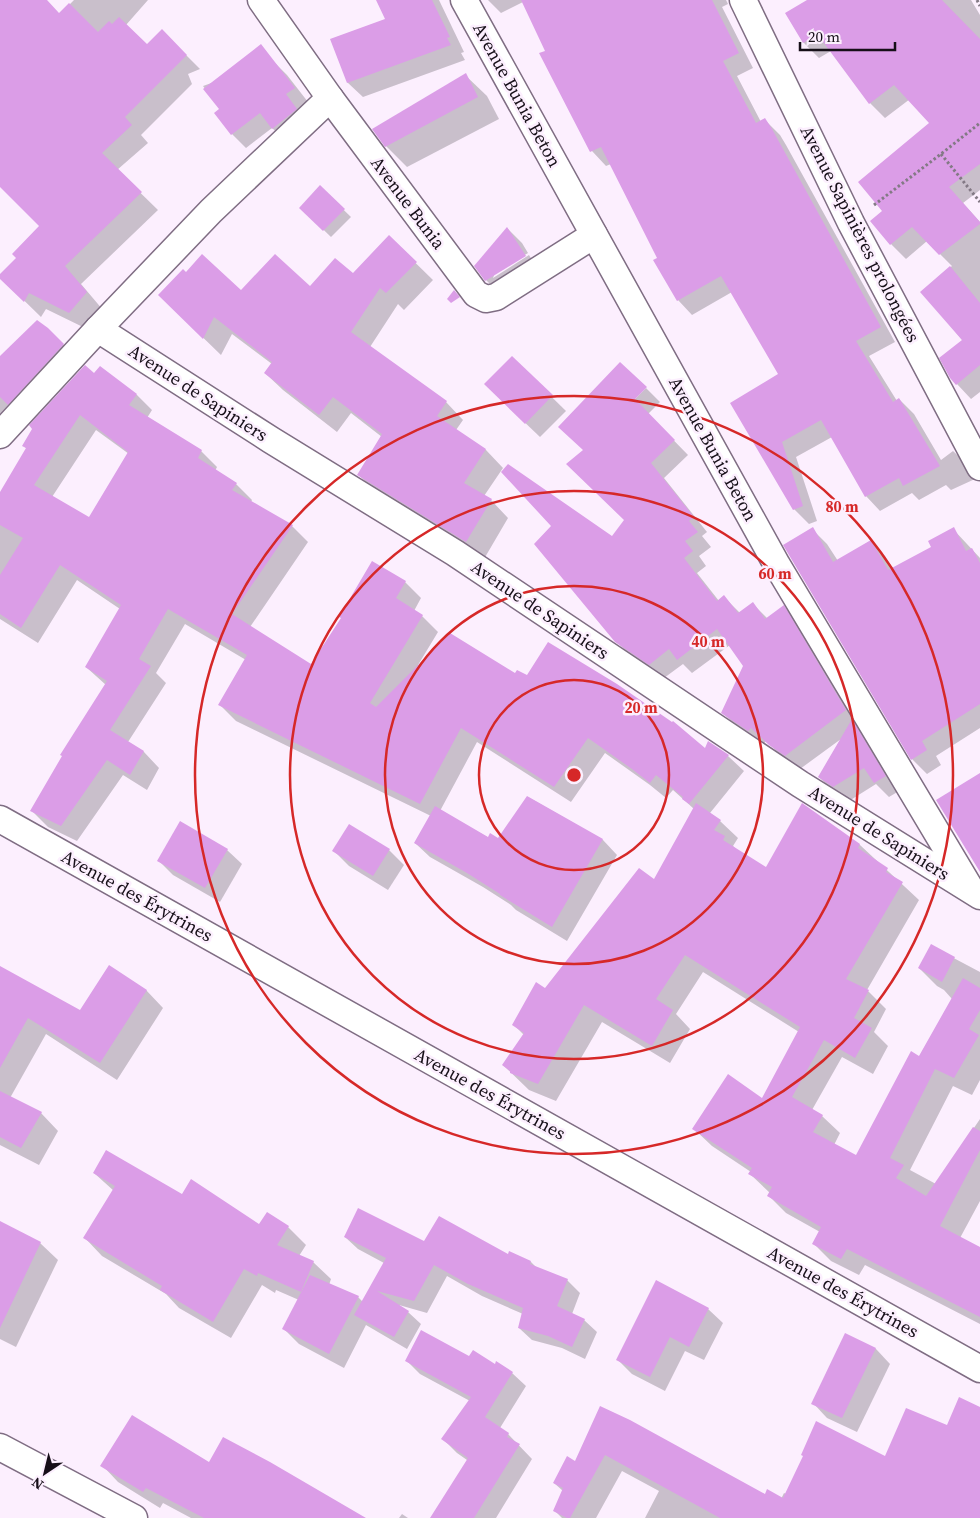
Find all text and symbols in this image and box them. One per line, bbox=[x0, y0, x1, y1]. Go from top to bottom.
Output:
street label: Avenue Bunia Beton bbox=[467, 18, 568, 172]
scale bar bbox=[800, 20, 895, 52]
text: 20 m bbox=[808, 26, 840, 47]
street label: Avenue Sapinières prolongées bbox=[795, 121, 926, 347]
street label: Avenue Bunia bbox=[365, 151, 452, 255]
street label: Avenue de Sapiniers bbox=[124, 338, 273, 447]
street label: Avenue Bunia Beton bbox=[663, 372, 764, 526]
text: 80 m bbox=[825, 496, 859, 517]
street label: Avenue de Sapiniers bbox=[466, 554, 614, 665]
text: 60 m bbox=[758, 563, 792, 584]
text: 40 m bbox=[691, 631, 725, 652]
text: 20 m bbox=[624, 697, 658, 718]
centre of rings bbox=[565, 766, 583, 784]
street label: Avenue de Sapiniers bbox=[804, 779, 954, 886]
street label: Avenue des Érytrines bbox=[57, 844, 218, 948]
street label: Avenue des Érytrines bbox=[410, 1042, 571, 1146]
street label: Avenue des Érytrines bbox=[763, 1240, 924, 1344]
north arrow bbox=[20, 1448, 70, 1498]
text: N bbox=[28, 1473, 47, 1495]

